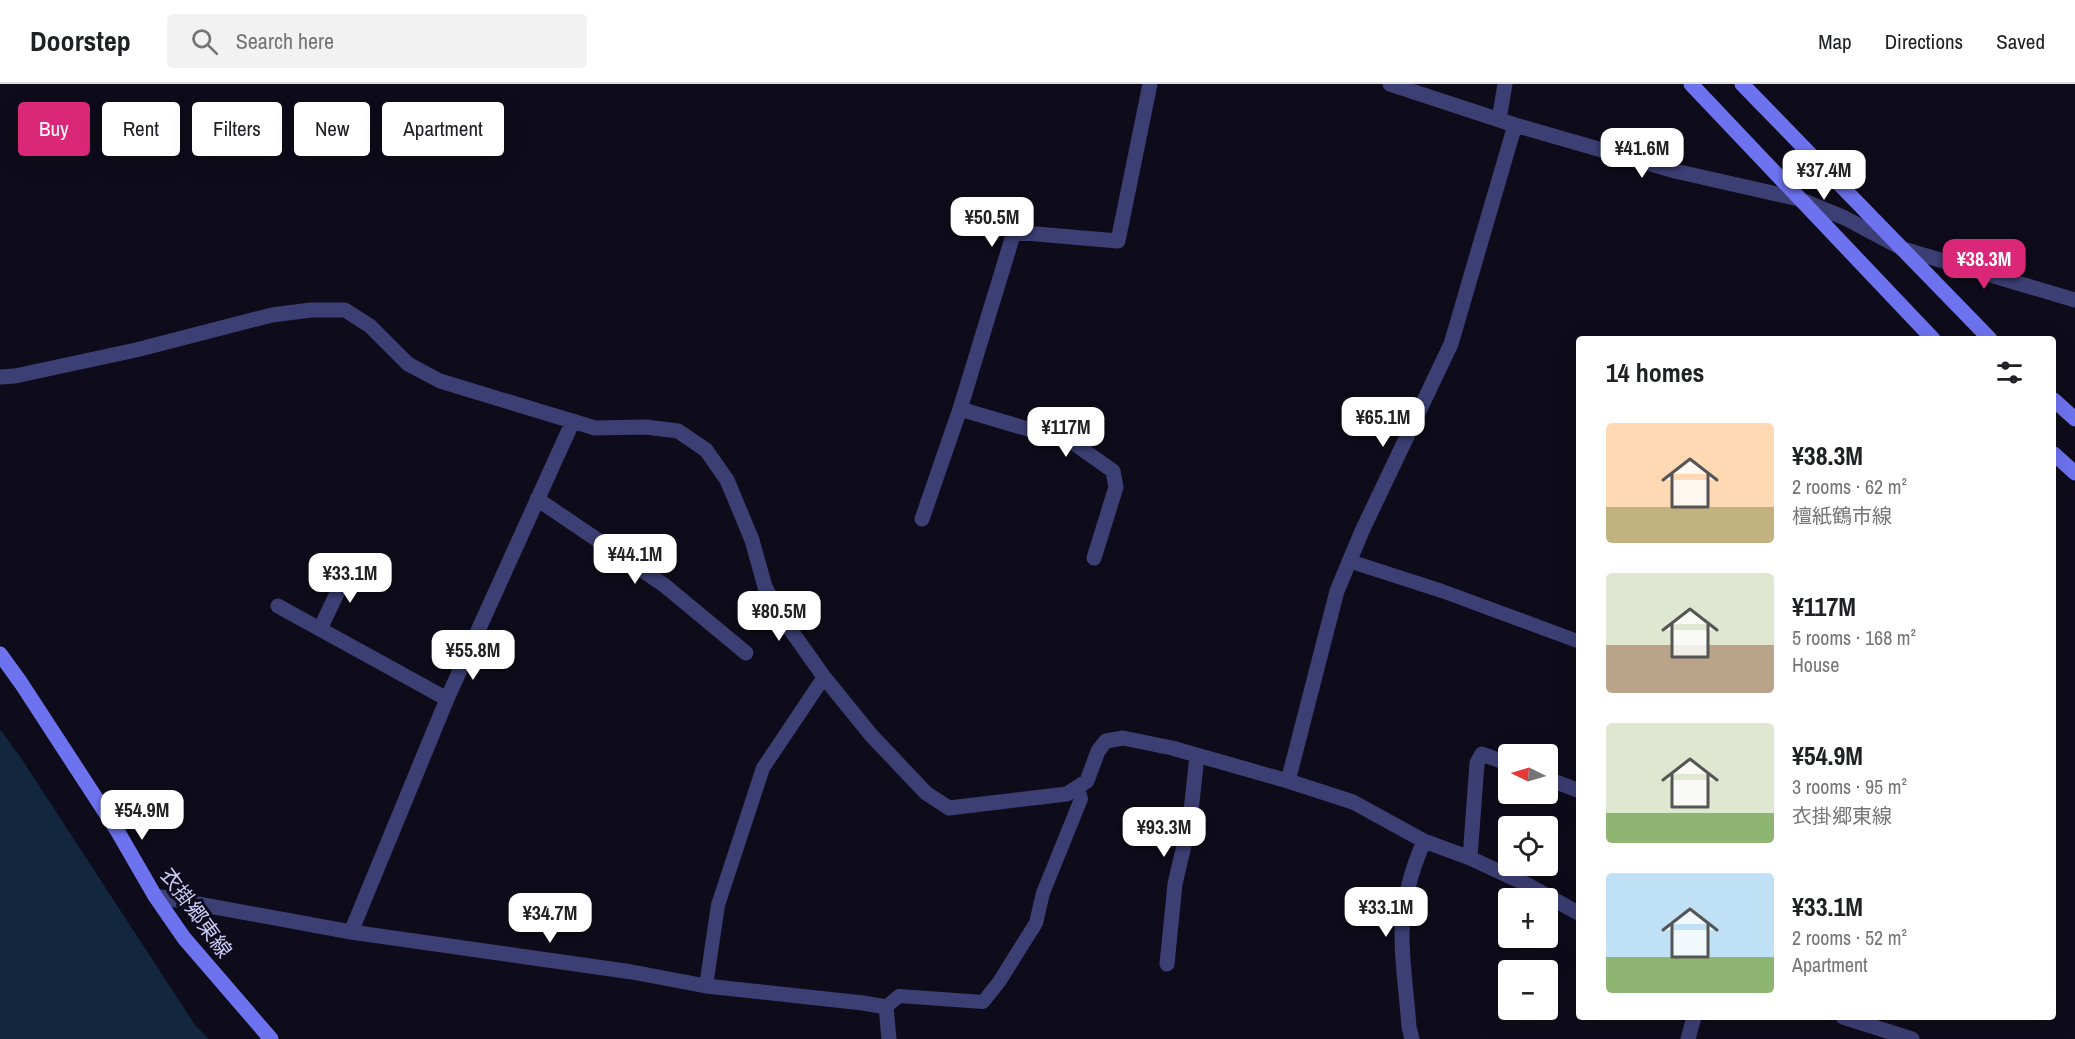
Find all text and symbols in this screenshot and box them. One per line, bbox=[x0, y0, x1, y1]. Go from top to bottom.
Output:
search box bbox=[167, 14, 587, 68]
text: Doorstep bbox=[30, 22, 131, 60]
icon: search bbox=[188, 25, 221, 58]
text: Search here bbox=[236, 26, 334, 56]
text: Map bbox=[1818, 27, 1852, 56]
text: Directions bbox=[1885, 27, 1963, 56]
text: Saved bbox=[1996, 27, 2045, 56]
chip: Buy bbox=[18, 102, 90, 156]
chip: Rent bbox=[102, 102, 180, 156]
chip: Filters bbox=[192, 102, 282, 156]
chip: New bbox=[294, 102, 370, 156]
chip: Apartment bbox=[382, 102, 504, 156]
pin: ¥41.6M bbox=[1593, 128, 1691, 179]
text: ¥41.6M bbox=[1615, 134, 1669, 161]
pin: ¥37.4M bbox=[1775, 150, 1873, 201]
text: ¥37.4M bbox=[1797, 156, 1851, 183]
pin: ¥50.5M bbox=[943, 197, 1041, 248]
text: ¥50.5M bbox=[965, 203, 1019, 230]
pin: ¥38.3M bbox=[1935, 239, 2033, 290]
text: ¥38.3M bbox=[1957, 245, 2011, 272]
text: 14 homes bbox=[1606, 355, 1704, 390]
icon: filters bbox=[1993, 356, 2026, 389]
pin: ¥65.1M bbox=[1334, 397, 1432, 448]
text: ¥65.1M bbox=[1356, 403, 1410, 430]
pin: ¥117M bbox=[1024, 407, 1108, 458]
text: ¥117M bbox=[1041, 413, 1091, 440]
text: ¥38.3M bbox=[1792, 438, 1863, 473]
icon: home bbox=[1654, 447, 1726, 519]
text: 2 rooms · 62 m² bbox=[1792, 473, 1907, 500]
text: 檀紙鶴市線 bbox=[1792, 502, 1892, 529]
pin: ¥44.1M bbox=[586, 534, 684, 585]
text: ¥44.1M bbox=[608, 540, 662, 567]
pin: ¥33.1M bbox=[301, 553, 399, 604]
text: ¥33.1M bbox=[323, 559, 377, 586]
text: ¥117M bbox=[1792, 589, 1856, 624]
pin: ¥80.5M bbox=[730, 591, 828, 642]
text: ¥80.5M bbox=[752, 597, 806, 624]
icon: home bbox=[1654, 597, 1726, 669]
text: 5 rooms · 168 m² bbox=[1792, 624, 1916, 651]
pin: ¥55.8M bbox=[424, 630, 522, 681]
text: ¥55.8M bbox=[446, 636, 500, 663]
text: House bbox=[1792, 651, 1839, 678]
text: ¥54.9M bbox=[1792, 738, 1863, 773]
north arrow bbox=[1498, 744, 1558, 804]
map controls bbox=[1498, 744, 1558, 1020]
icon: home bbox=[1654, 747, 1726, 819]
text: 3 rooms · 95 m² bbox=[1792, 773, 1907, 800]
pin: ¥54.9M bbox=[93, 790, 191, 841]
text: ¥54.9M bbox=[115, 796, 169, 823]
text: 衣掛郷東線 bbox=[1792, 802, 1892, 829]
pin: ¥93.3M bbox=[1115, 807, 1213, 858]
text: ¥93.3M bbox=[1137, 813, 1191, 840]
button: locate bbox=[1498, 816, 1558, 876]
street label: 衣掛郷東線 bbox=[154, 862, 239, 964]
pin: ¥33.1M bbox=[1337, 887, 1435, 938]
button: + bbox=[1498, 888, 1558, 948]
text: ¥33.1M bbox=[1792, 889, 1863, 924]
pin: ¥34.7M bbox=[501, 893, 599, 944]
text: ¥33.1M bbox=[1359, 893, 1413, 920]
icon: home bbox=[1654, 897, 1726, 969]
text: ¥34.7M bbox=[523, 899, 577, 926]
text: 2 rooms · 52 m² bbox=[1792, 924, 1907, 951]
text: Apartment bbox=[1792, 951, 1868, 978]
button: − bbox=[1498, 960, 1558, 1020]

